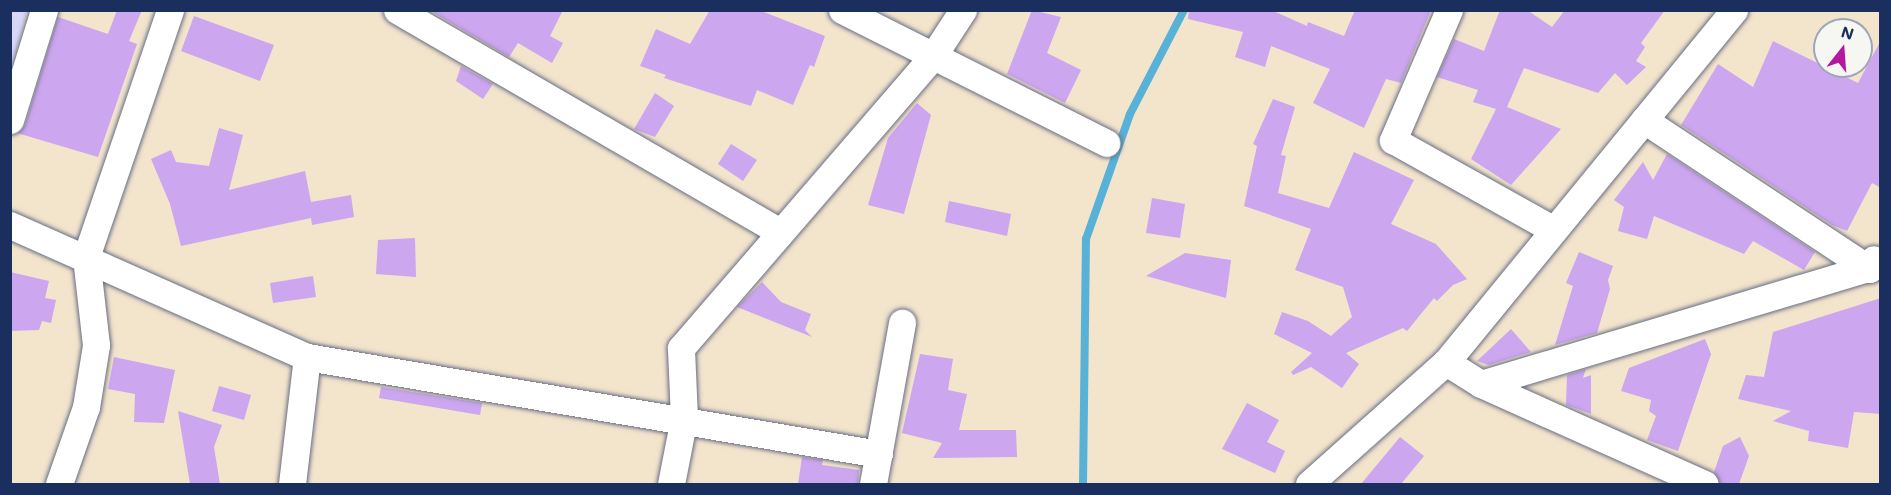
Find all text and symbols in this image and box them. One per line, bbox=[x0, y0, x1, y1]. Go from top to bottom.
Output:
north arrow bbox=[1813, 18, 1873, 78]
text: N bbox=[1839, 20, 1857, 44]

